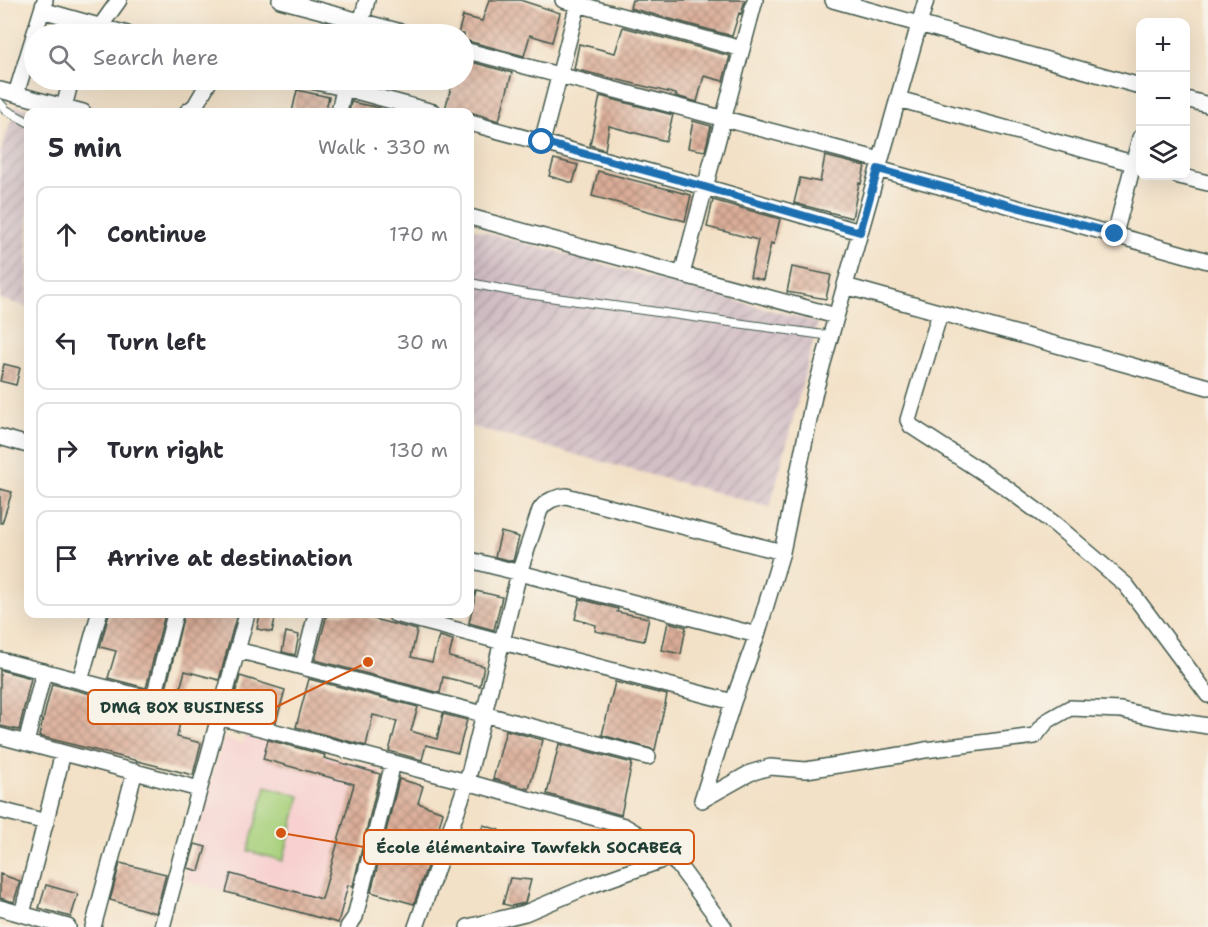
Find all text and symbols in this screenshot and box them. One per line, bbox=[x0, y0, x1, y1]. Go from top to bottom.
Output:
map controls bbox=[1136, 18, 1190, 180]
button: + bbox=[1136, 18, 1190, 72]
search box bbox=[24, 24, 474, 90]
icon: search bbox=[45, 41, 78, 74]
text: Search here bbox=[93, 43, 219, 72]
button: − bbox=[1136, 72, 1190, 126]
button: layers bbox=[1136, 126, 1190, 180]
route start bbox=[528, 128, 554, 154]
text: 5 min bbox=[48, 130, 122, 165]
text: Walk · 330 m bbox=[318, 134, 450, 160]
icon: ahead bbox=[50, 218, 83, 251]
text: Continue bbox=[107, 220, 207, 249]
route end bbox=[1101, 220, 1127, 246]
text: 170 m bbox=[389, 221, 448, 247]
icon: left bbox=[50, 326, 83, 359]
text: Turn left bbox=[107, 328, 206, 357]
text: 30 m bbox=[396, 329, 448, 355]
icon: right bbox=[50, 434, 83, 467]
text: Turn right bbox=[107, 436, 224, 465]
text: 130 m bbox=[389, 437, 448, 463]
icon: arrive bbox=[50, 542, 83, 575]
text: Arrive at destination bbox=[107, 544, 353, 573]
callout: DMG BOX BUSINESS bbox=[88, 690, 276, 724]
text: DMG BOX BUSINESS bbox=[100, 697, 264, 718]
callout: École élémentaire Tawfekh SOCABEG bbox=[364, 830, 694, 864]
text: École élémentaire Tawfekh SOCABEG bbox=[376, 837, 682, 858]

